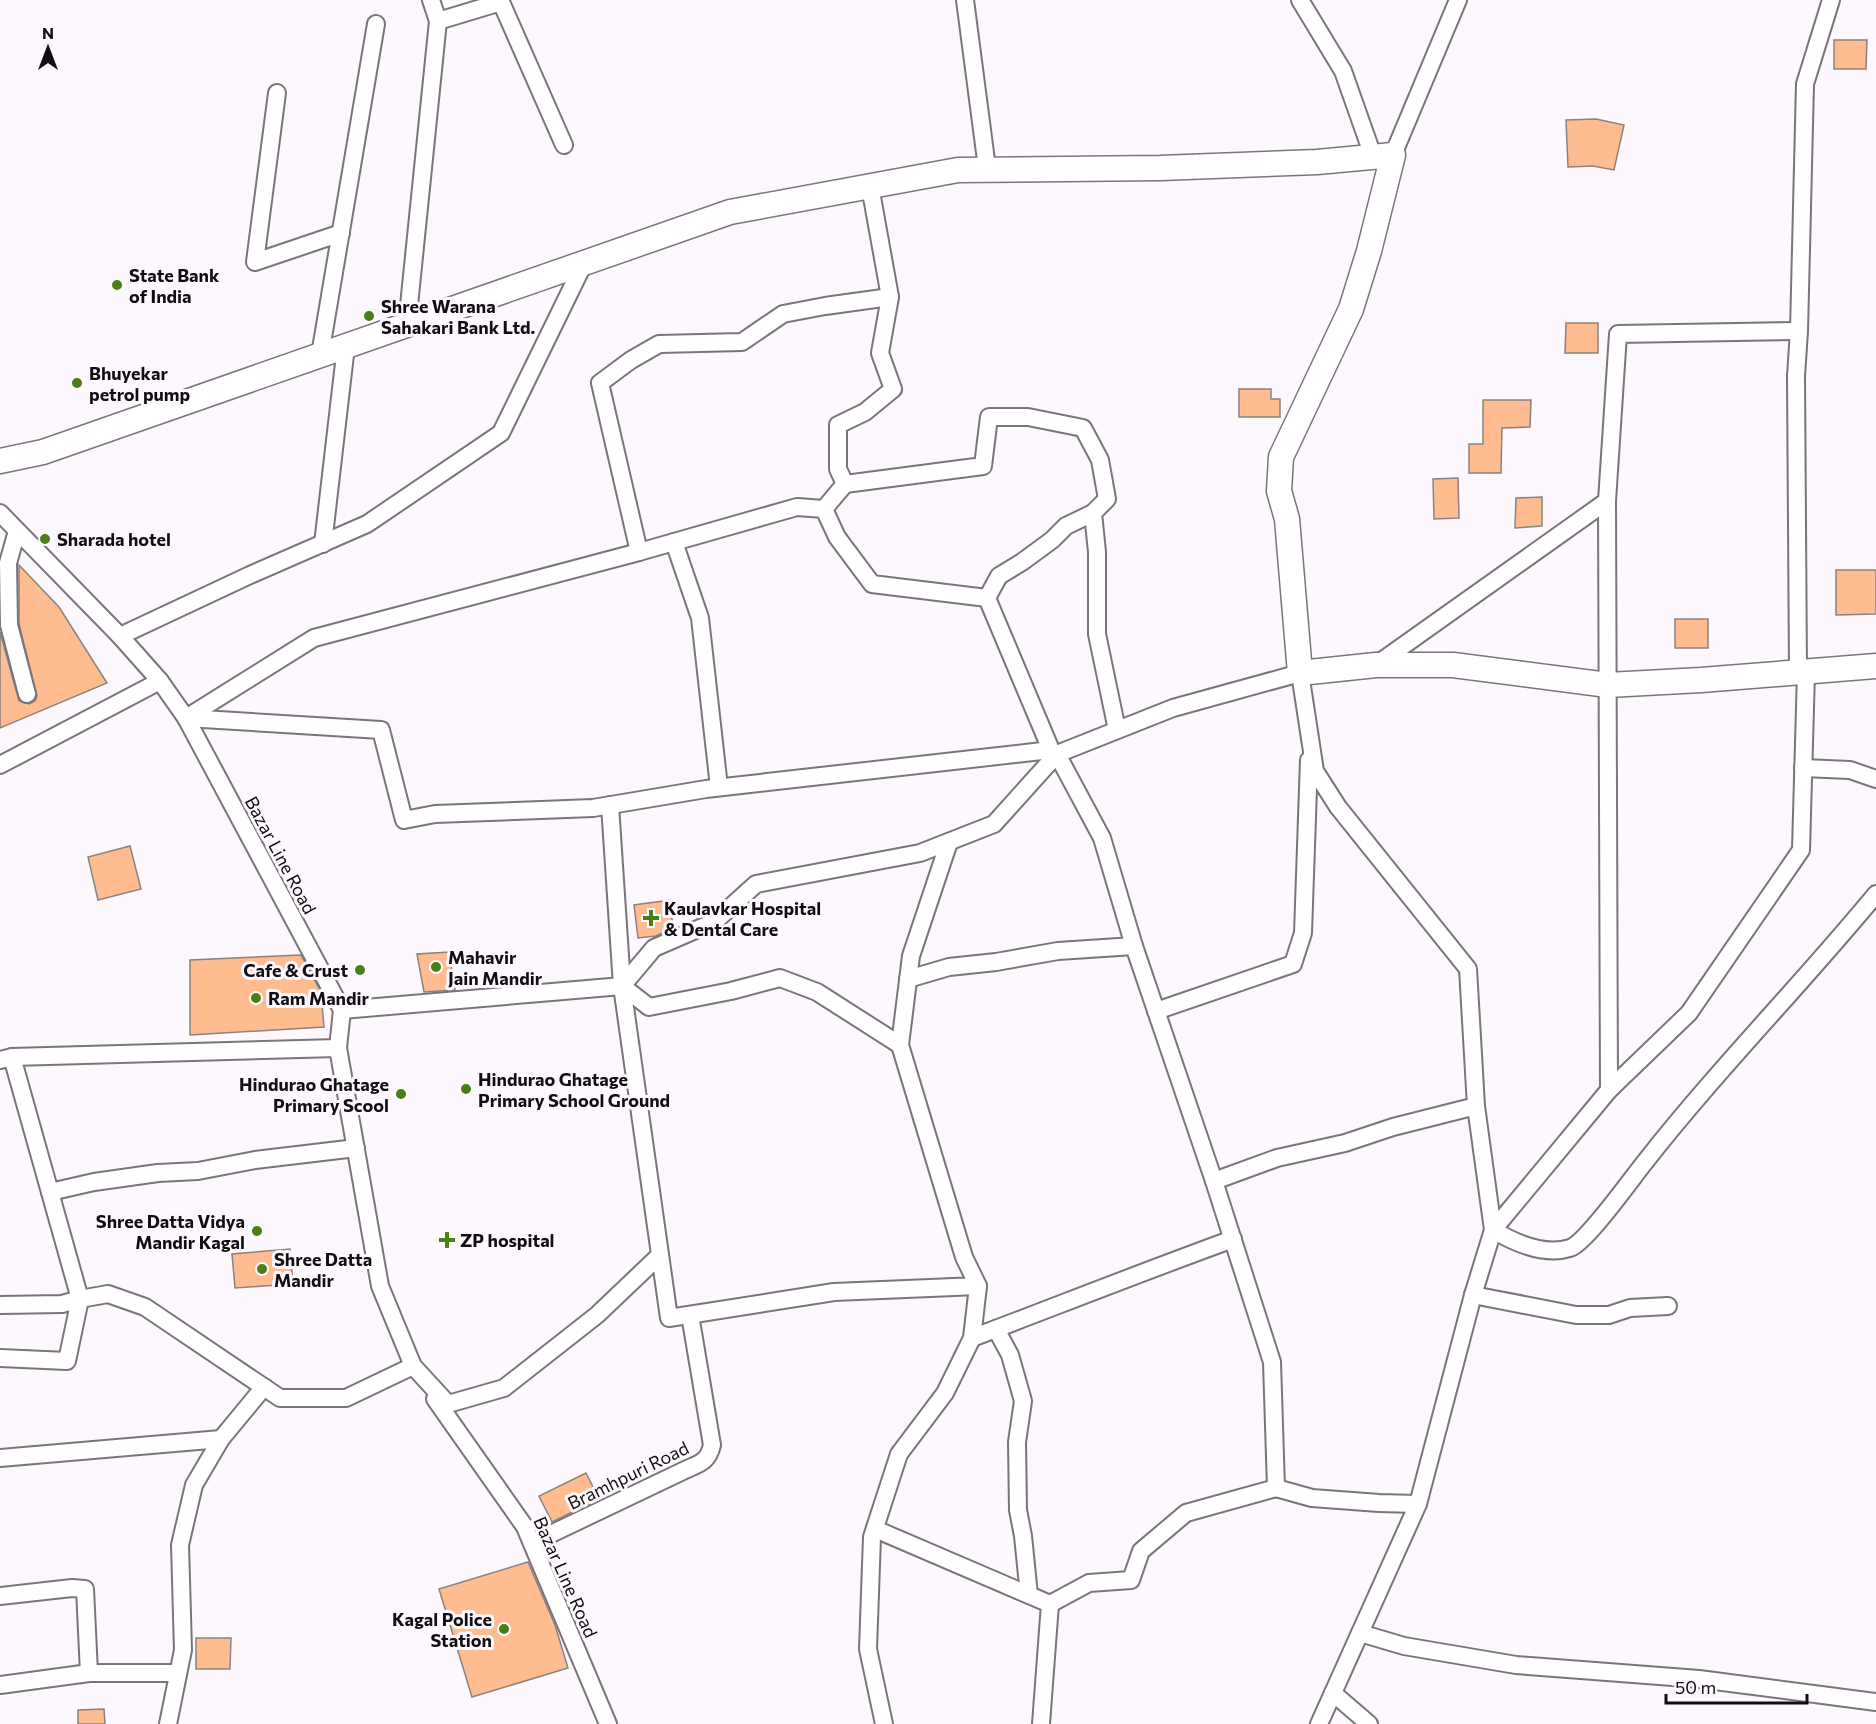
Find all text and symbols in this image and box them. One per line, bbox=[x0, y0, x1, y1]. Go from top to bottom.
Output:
north arrow bbox=[18, 18, 78, 78]
text: N bbox=[42, 23, 54, 42]
place label: State Bank of India bbox=[129, 264, 220, 307]
marker: State Bank of India bbox=[110, 278, 124, 292]
place label: Shree Warana Sahakari Bank Ltd. bbox=[381, 295, 536, 338]
marker: Shree Warana Sahakari Bank Ltd. bbox=[362, 309, 376, 323]
place label: Bhuyekar petrol pump bbox=[89, 362, 191, 405]
marker: Bhuyekar petrol pump bbox=[70, 376, 84, 390]
place label: Sharada hotel bbox=[57, 528, 171, 550]
marker: Sharada hotel bbox=[38, 532, 52, 546]
street label: Bazar Line Road bbox=[241, 792, 321, 918]
place label: Kaulavkar Hospital & Dental Care bbox=[664, 897, 821, 940]
marker: Kaulavkar Hospital & Dental Care bbox=[642, 909, 660, 927]
place label: Mahavir Jain Mandir bbox=[448, 946, 543, 989]
place label: Cafe & Crust bbox=[243, 959, 348, 981]
marker: Mahavir Jain Mandir bbox=[429, 960, 443, 974]
marker: Cafe & Crust bbox=[353, 963, 367, 977]
place label: Ram Mandir bbox=[268, 987, 370, 1009]
marker: Ram Mandir bbox=[249, 991, 263, 1005]
place label: Hindurao Ghatage Primary School Ground bbox=[478, 1068, 670, 1111]
place label: Hindurao Ghatage Primary Scool bbox=[239, 1073, 389, 1116]
marker: Hindurao Ghatage Primary School Ground bbox=[459, 1082, 473, 1096]
marker: Hindurao Ghatage Primary Scool bbox=[394, 1087, 408, 1101]
place label: Shree Datta Vidya Mandir Kagal bbox=[96, 1210, 245, 1253]
marker: Shree Datta Vidya Mandir Kagal bbox=[250, 1224, 264, 1238]
place label: ZP hospital bbox=[460, 1229, 555, 1251]
marker: ZP hospital bbox=[438, 1231, 456, 1249]
place label: Shree Datta Mandir bbox=[274, 1248, 372, 1291]
marker: Shree Datta Mandir bbox=[255, 1262, 269, 1276]
street label: Bramhpuri Road bbox=[564, 1436, 692, 1514]
street label: Bazar Line Road bbox=[529, 1513, 603, 1641]
place label: Kagal Police Station bbox=[392, 1608, 492, 1651]
marker: Kagal Police Station bbox=[497, 1622, 511, 1636]
scale bar bbox=[1666, 1667, 1807, 1705]
text: 50 m bbox=[1675, 1676, 1716, 1698]

